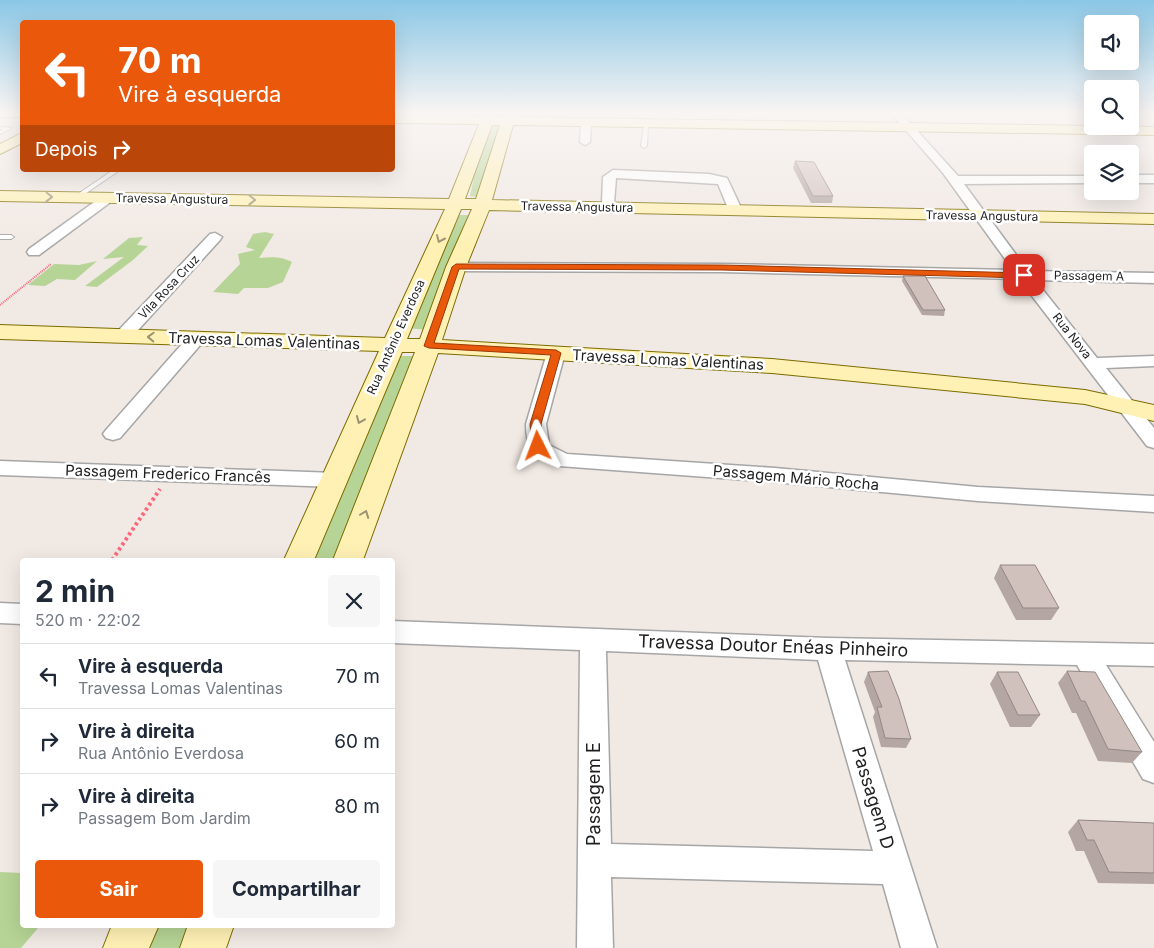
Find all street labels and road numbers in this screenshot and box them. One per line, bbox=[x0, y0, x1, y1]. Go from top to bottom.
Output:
street label: Travessa Angustura bbox=[115, 190, 229, 207]
street label: Travessa Angustura bbox=[520, 198, 634, 215]
street label: Travessa Angustura bbox=[925, 207, 1039, 224]
street label: Vila Rosa Cruz bbox=[135, 251, 202, 322]
street label: Passagem A bbox=[1054, 267, 1124, 284]
street label: Rua Antônio Everdosa bbox=[363, 277, 428, 397]
street label: Rua Nova bbox=[1050, 310, 1095, 362]
street label: Travessa Lomas Valentinas bbox=[168, 328, 360, 353]
street label: Travessa Lomas Valentinas bbox=[572, 345, 765, 374]
street label: Passagem Frederico Francês bbox=[65, 460, 271, 487]
street label: Passagem Mário Rocha bbox=[712, 461, 880, 494]
street label: Travessa Doutor Enéas Pinheiro bbox=[637, 630, 909, 661]
street label: Passagem E bbox=[583, 742, 604, 846]
street label: Passagem D bbox=[848, 744, 899, 852]

